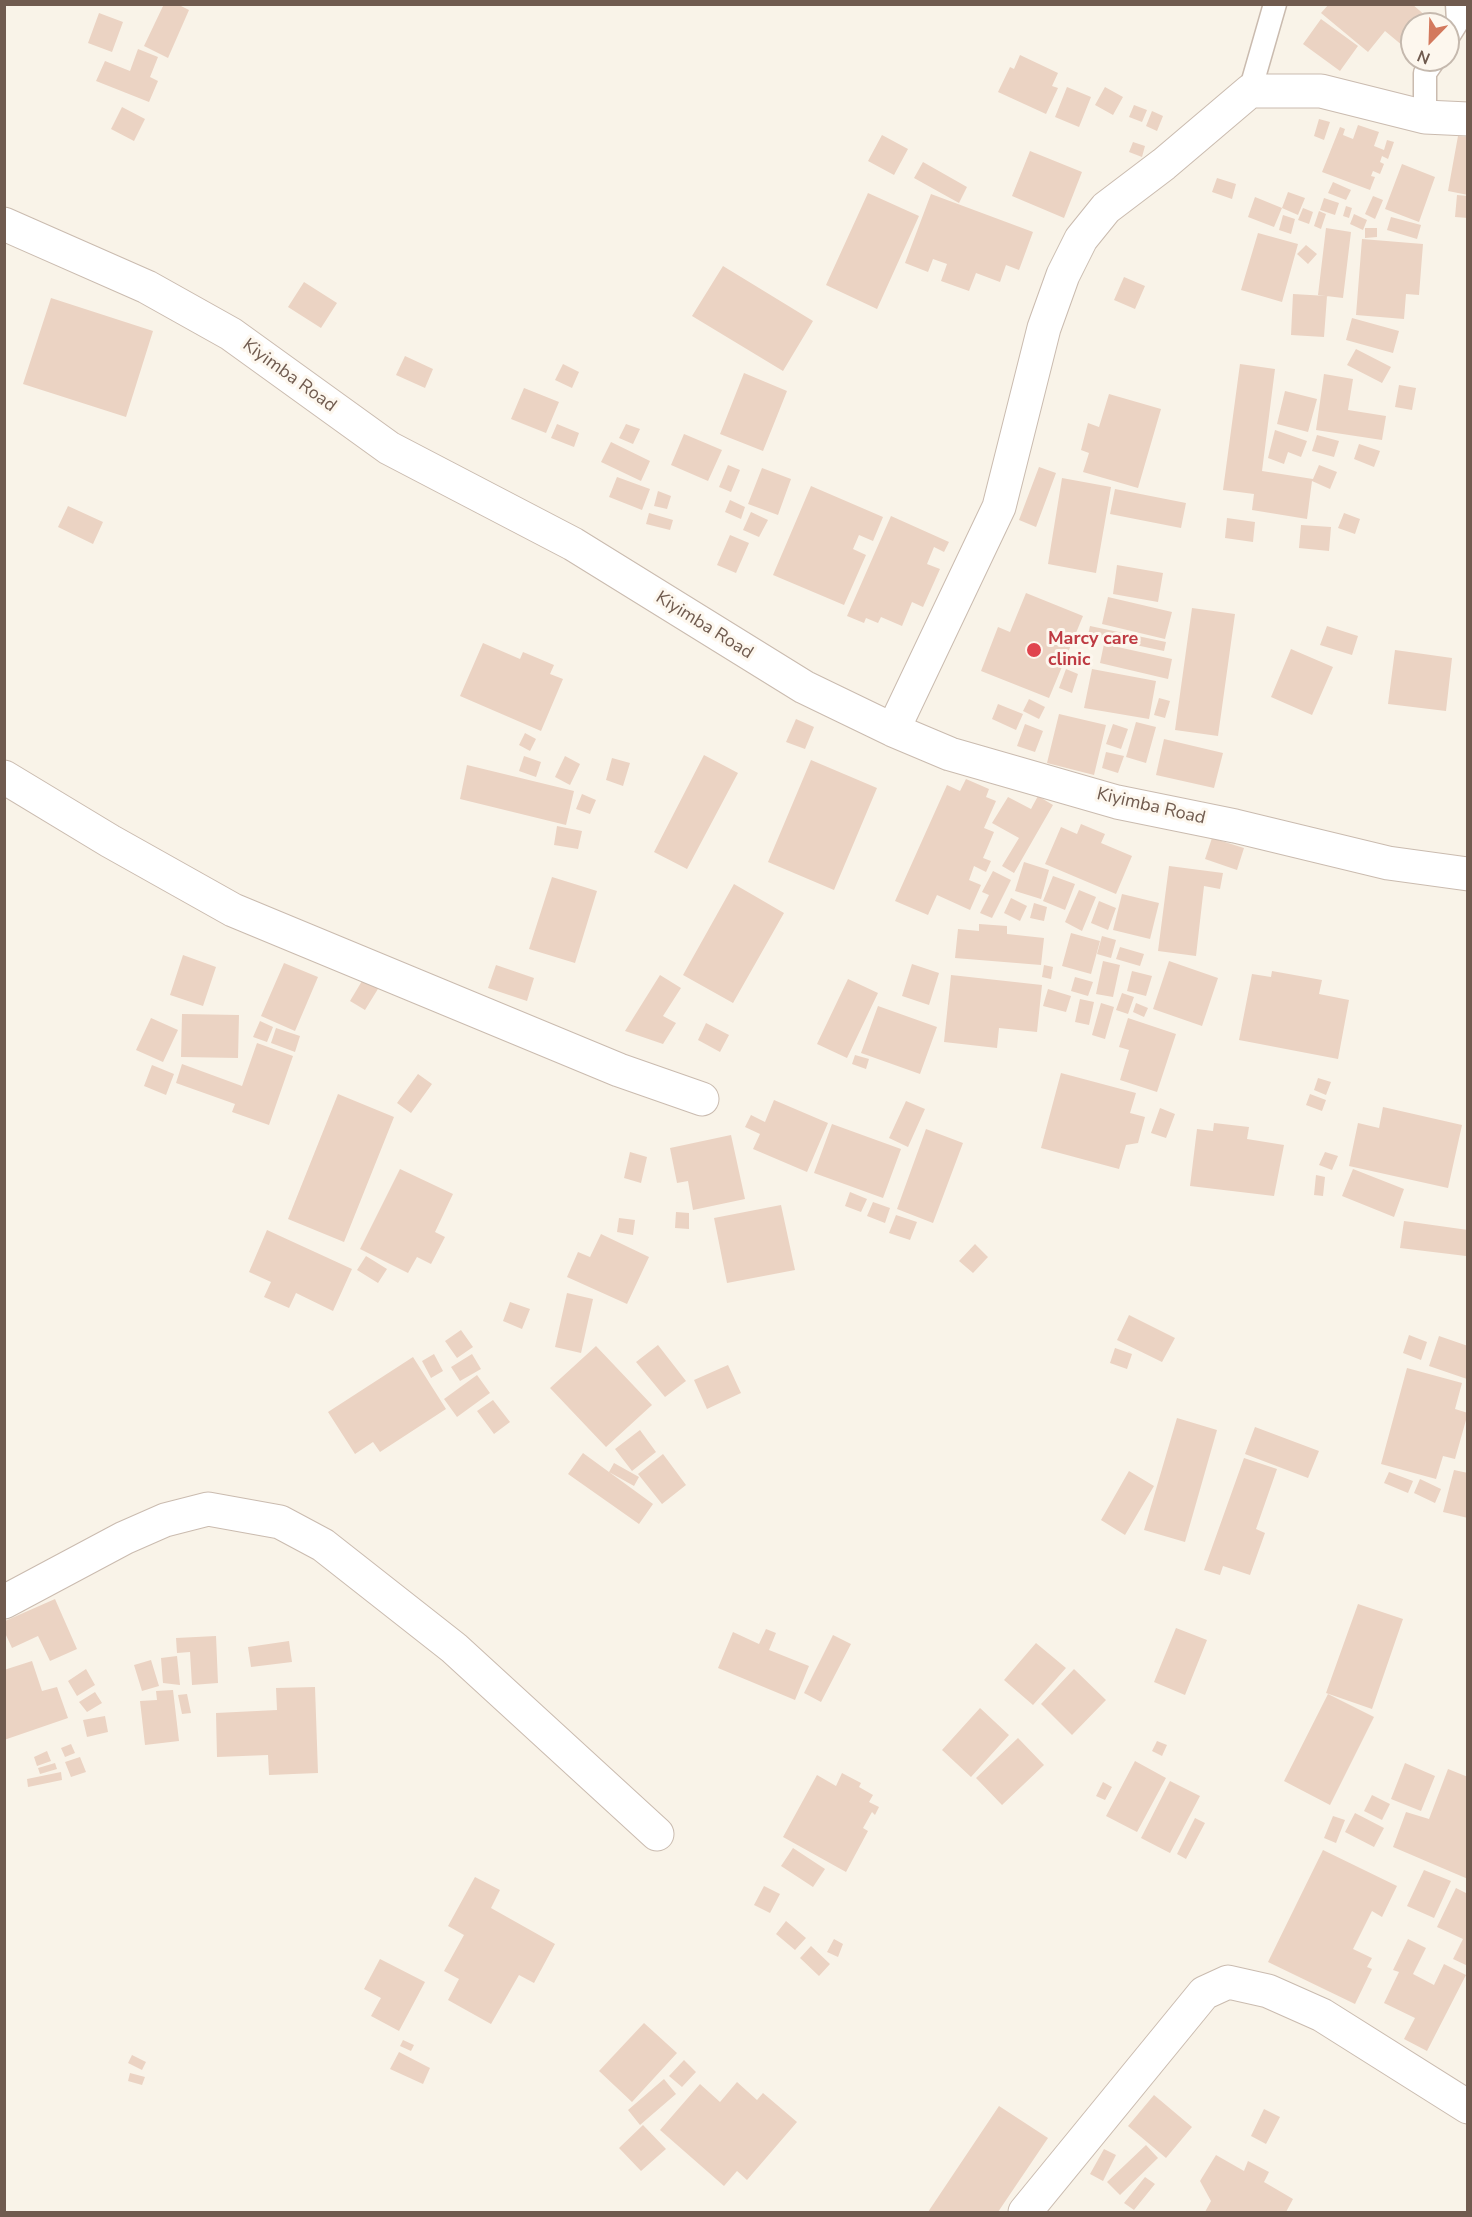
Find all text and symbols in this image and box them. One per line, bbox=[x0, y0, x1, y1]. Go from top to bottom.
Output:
north arrow bbox=[1400, 12, 1460, 72]
text: N bbox=[1414, 44, 1434, 69]
street label: Kiyimba Road bbox=[238, 335, 340, 417]
street label: Kiyimba Road bbox=[651, 587, 757, 665]
place label: Marcy care clinic bbox=[1048, 629, 1138, 672]
marker: Marcy care clinic bbox=[1025, 641, 1043, 659]
street label: Kiyimba Road bbox=[1095, 784, 1207, 830]

